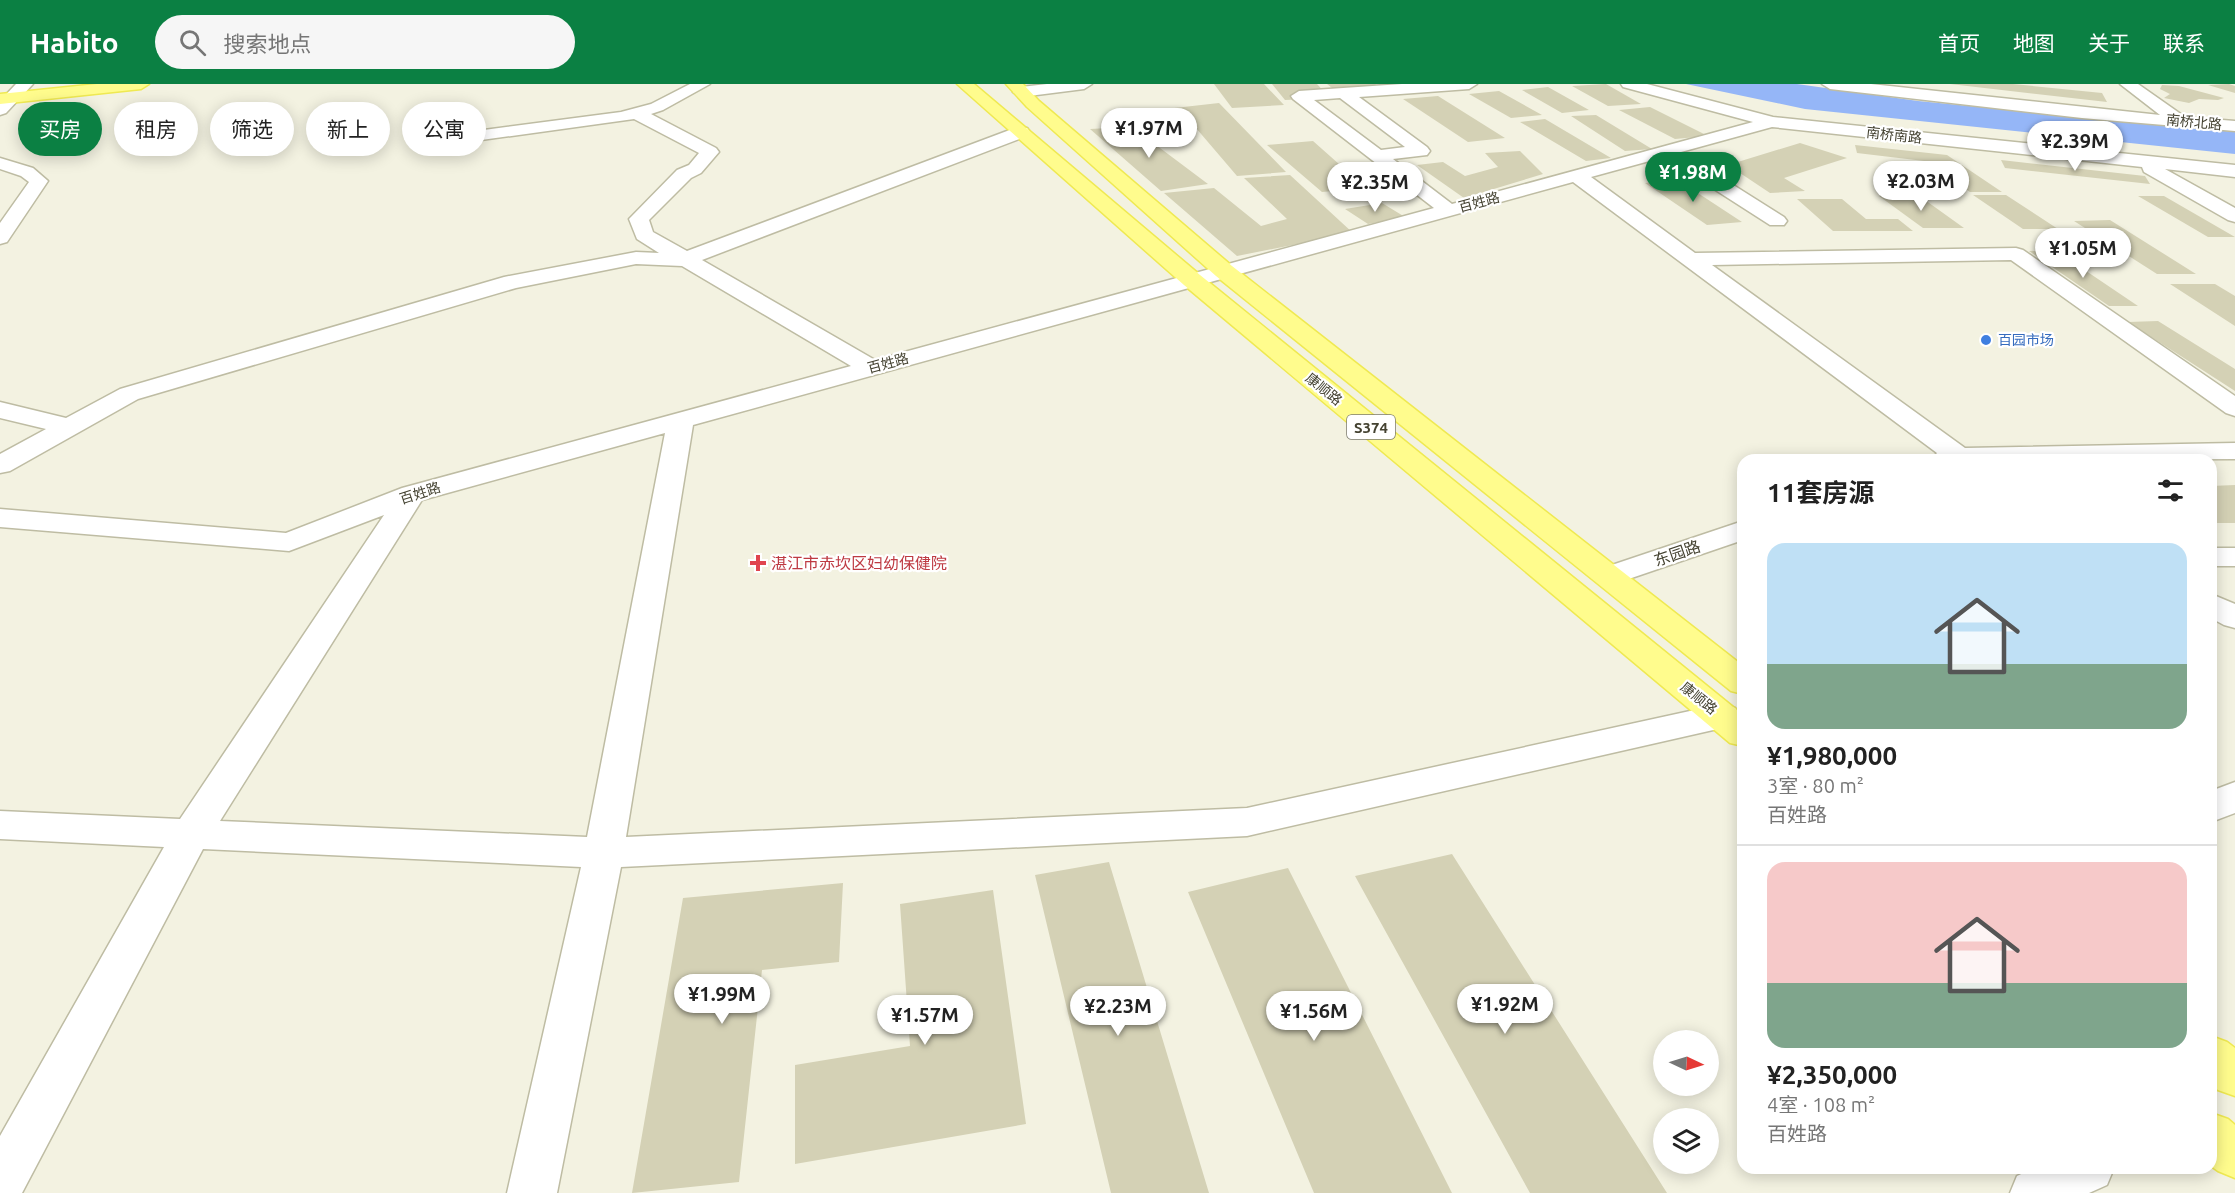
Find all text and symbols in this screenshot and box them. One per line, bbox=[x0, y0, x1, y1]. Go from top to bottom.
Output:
search box bbox=[155, 15, 575, 69]
icon: search bbox=[176, 26, 209, 59]
text: Habito bbox=[30, 27, 119, 58]
text: 搜索地点 bbox=[224, 31, 312, 56]
text: 首页 bbox=[1938, 31, 1980, 55]
text: 地图 bbox=[2013, 31, 2055, 55]
text: 关于 bbox=[2088, 31, 2130, 55]
text: 联系 bbox=[2163, 31, 2205, 55]
chip: 买房 bbox=[18, 102, 102, 156]
chip: 租房 bbox=[114, 102, 198, 156]
chip: 筛选 bbox=[210, 102, 294, 156]
chip: 新上 bbox=[306, 102, 390, 156]
chip: 公寓 bbox=[402, 102, 486, 156]
pin: ¥1.97M bbox=[1100, 108, 1198, 159]
street label: 南桥北路 bbox=[2165, 112, 2223, 132]
text: ¥1.97M bbox=[1115, 116, 1183, 139]
pin: ¥2.39M bbox=[2026, 121, 2124, 172]
street label: 南桥南路 bbox=[1865, 124, 1923, 146]
text: ¥2.39M bbox=[2041, 129, 2109, 152]
pin: ¥1.98M bbox=[1644, 152, 1742, 203]
text: ¥1.98M bbox=[1659, 160, 1727, 183]
pin: ¥2.03M bbox=[1872, 161, 1970, 212]
pin: ¥2.35M bbox=[1326, 162, 1424, 213]
text: ¥2.03M bbox=[1887, 169, 1955, 192]
text: ¥2.35M bbox=[1341, 170, 1409, 193]
street label: 百姓路 bbox=[1457, 189, 1501, 215]
pin: ¥1.05M bbox=[2034, 228, 2132, 279]
text: ¥1.05M bbox=[2049, 236, 2117, 259]
place label: 百园市场 bbox=[1998, 332, 2054, 348]
marker: 百园市场 bbox=[1979, 333, 1993, 347]
street label: 百姓路 bbox=[866, 350, 910, 376]
street label: 康顺路 bbox=[1303, 370, 1345, 408]
road number: S374 bbox=[1347, 415, 1395, 439]
icon: filters bbox=[2154, 474, 2187, 507]
text: 11套房源 bbox=[1767, 478, 1874, 507]
street label: 百姓路 bbox=[398, 479, 442, 507]
street label: 东园路 bbox=[1651, 537, 1703, 569]
marker: 湛江市赤坎区妇幼保健院 bbox=[749, 554, 767, 572]
place label: 湛江市赤坎区妇幼保健院 bbox=[771, 554, 947, 572]
icon: home bbox=[1923, 582, 2031, 690]
street label: 康顺路 bbox=[1678, 679, 1720, 717]
text: ¥1,980,000 bbox=[1767, 741, 1897, 770]
text: 3室 · 80 m² bbox=[1767, 774, 1864, 797]
text: 百姓路 bbox=[1767, 803, 1827, 826]
icon: home bbox=[1923, 901, 2031, 1009]
pin: ¥1.99M bbox=[673, 974, 771, 1025]
text: ¥1.99M bbox=[688, 982, 756, 1005]
pin: ¥1.92M bbox=[1456, 984, 1554, 1035]
pin: ¥2.23M bbox=[1069, 986, 1167, 1037]
pin: ¥1.56M bbox=[1265, 991, 1363, 1042]
text: ¥1.92M bbox=[1471, 992, 1539, 1015]
text: ¥2.23M bbox=[1084, 994, 1152, 1017]
pin: ¥1.57M bbox=[876, 995, 974, 1046]
text: ¥1.56M bbox=[1280, 999, 1348, 1022]
text: ¥1.57M bbox=[891, 1003, 959, 1026]
north arrow bbox=[1653, 1030, 1719, 1096]
map controls bbox=[1653, 1030, 1719, 1174]
text: ¥2,350,000 bbox=[1767, 1060, 1897, 1089]
text: 4室 · 108 m² bbox=[1767, 1093, 1875, 1116]
button: layers bbox=[1653, 1108, 1719, 1174]
text: 百姓路 bbox=[1767, 1122, 1827, 1145]

